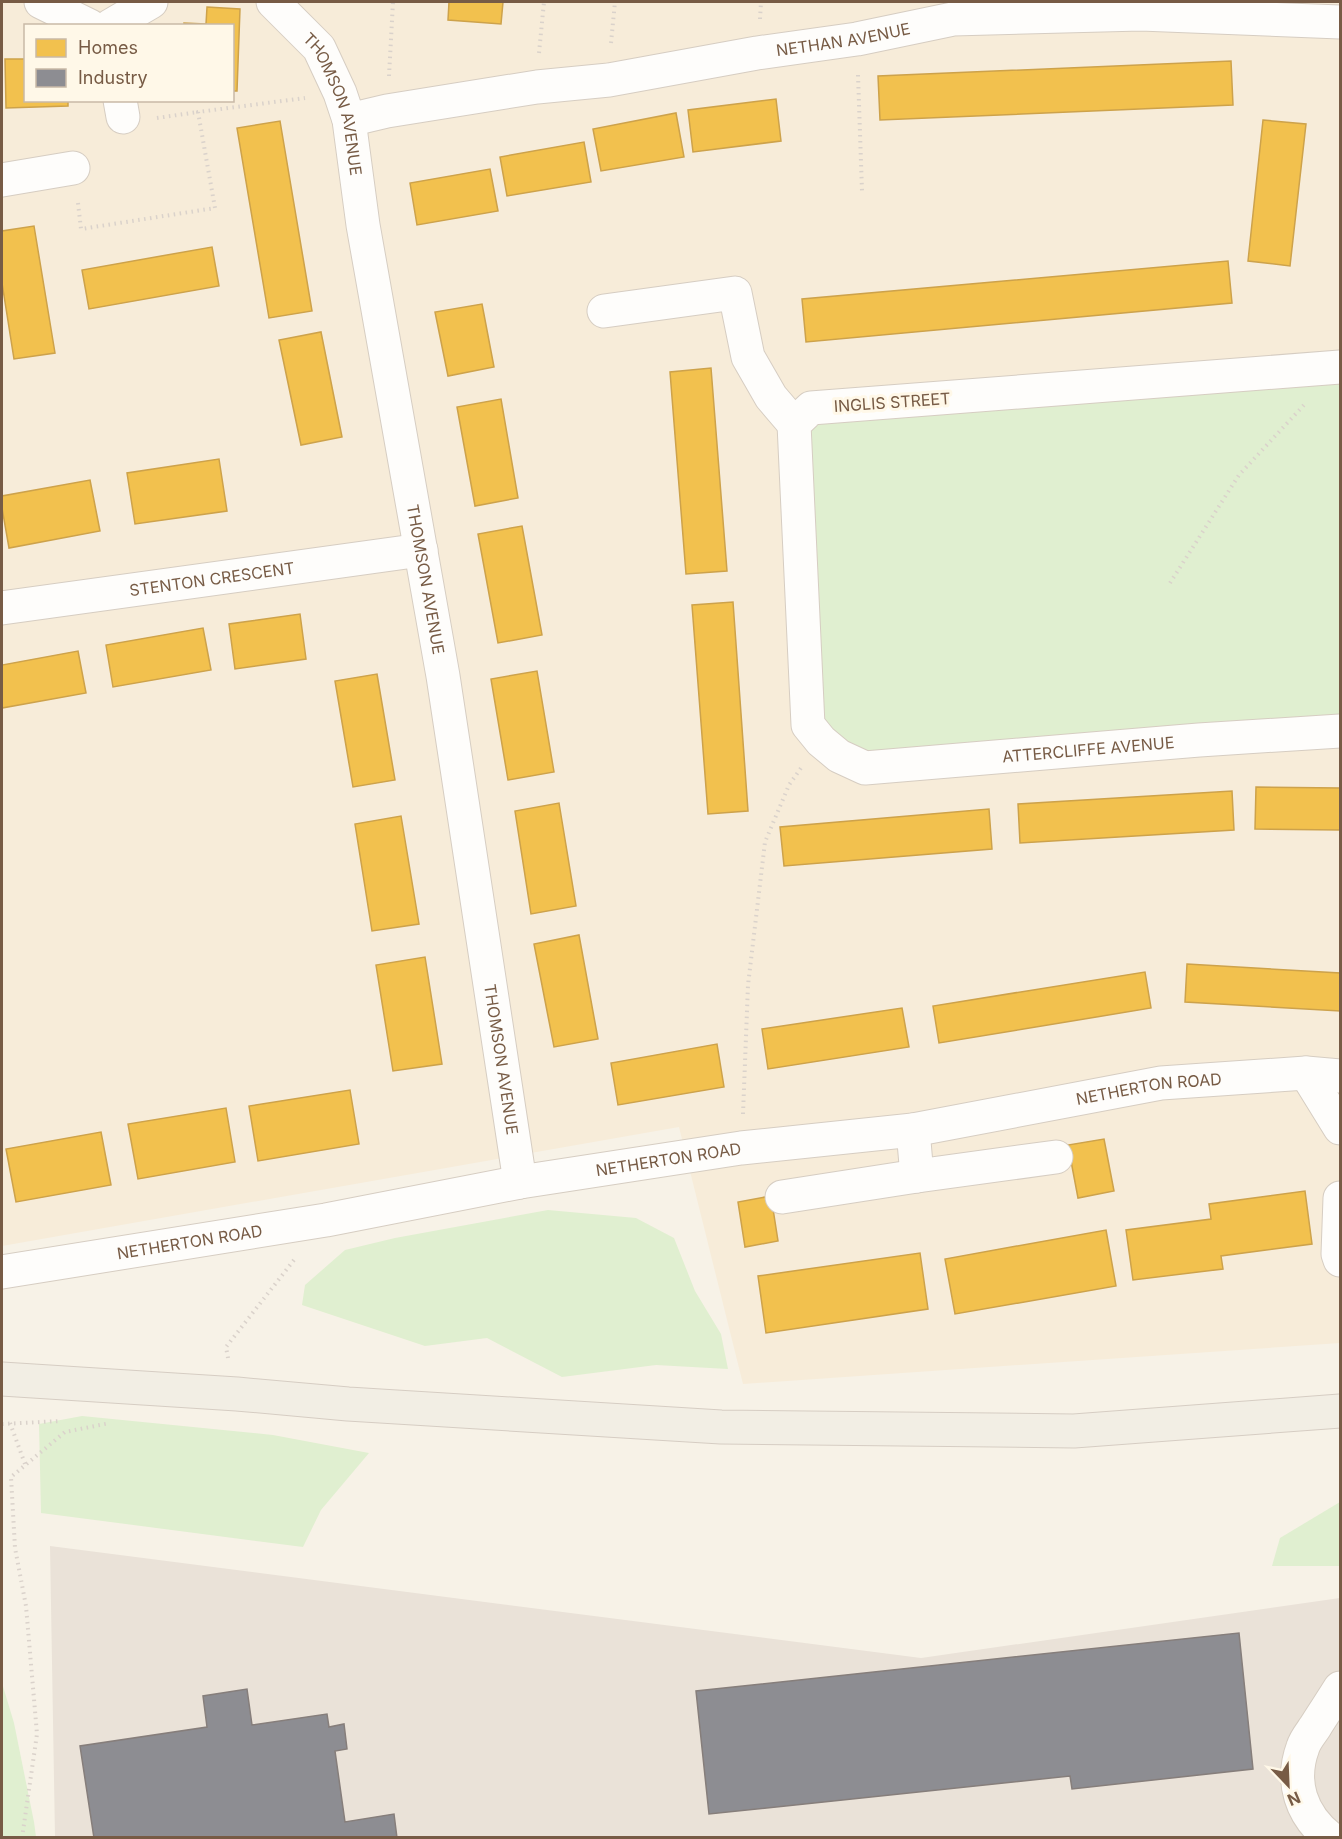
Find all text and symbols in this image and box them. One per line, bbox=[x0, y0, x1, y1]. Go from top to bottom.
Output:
street label: NETHAN AVENUE bbox=[775, 18, 912, 60]
legend bbox=[24, 24, 234, 102]
street label: THOMSON AVENUE bbox=[299, 28, 366, 177]
text: Homes bbox=[78, 37, 138, 58]
text: Industry bbox=[78, 67, 148, 88]
street label: INGLIS STREET bbox=[833, 388, 951, 416]
street label: THOMSON AVENUE bbox=[403, 503, 449, 656]
street label: STENTON CRESCENT bbox=[128, 558, 296, 600]
street label: ATTERCLIFFE AVENUE bbox=[1001, 732, 1175, 766]
street label: THOMSON AVENUE bbox=[480, 983, 523, 1136]
street label: NETHERTON ROAD bbox=[1074, 1069, 1222, 1109]
street label: NETHERTON ROAD bbox=[594, 1138, 743, 1180]
street label: NETHERTON ROAD bbox=[115, 1220, 264, 1263]
north arrow bbox=[1258, 1755, 1318, 1815]
text: N bbox=[1284, 1787, 1303, 1810]

